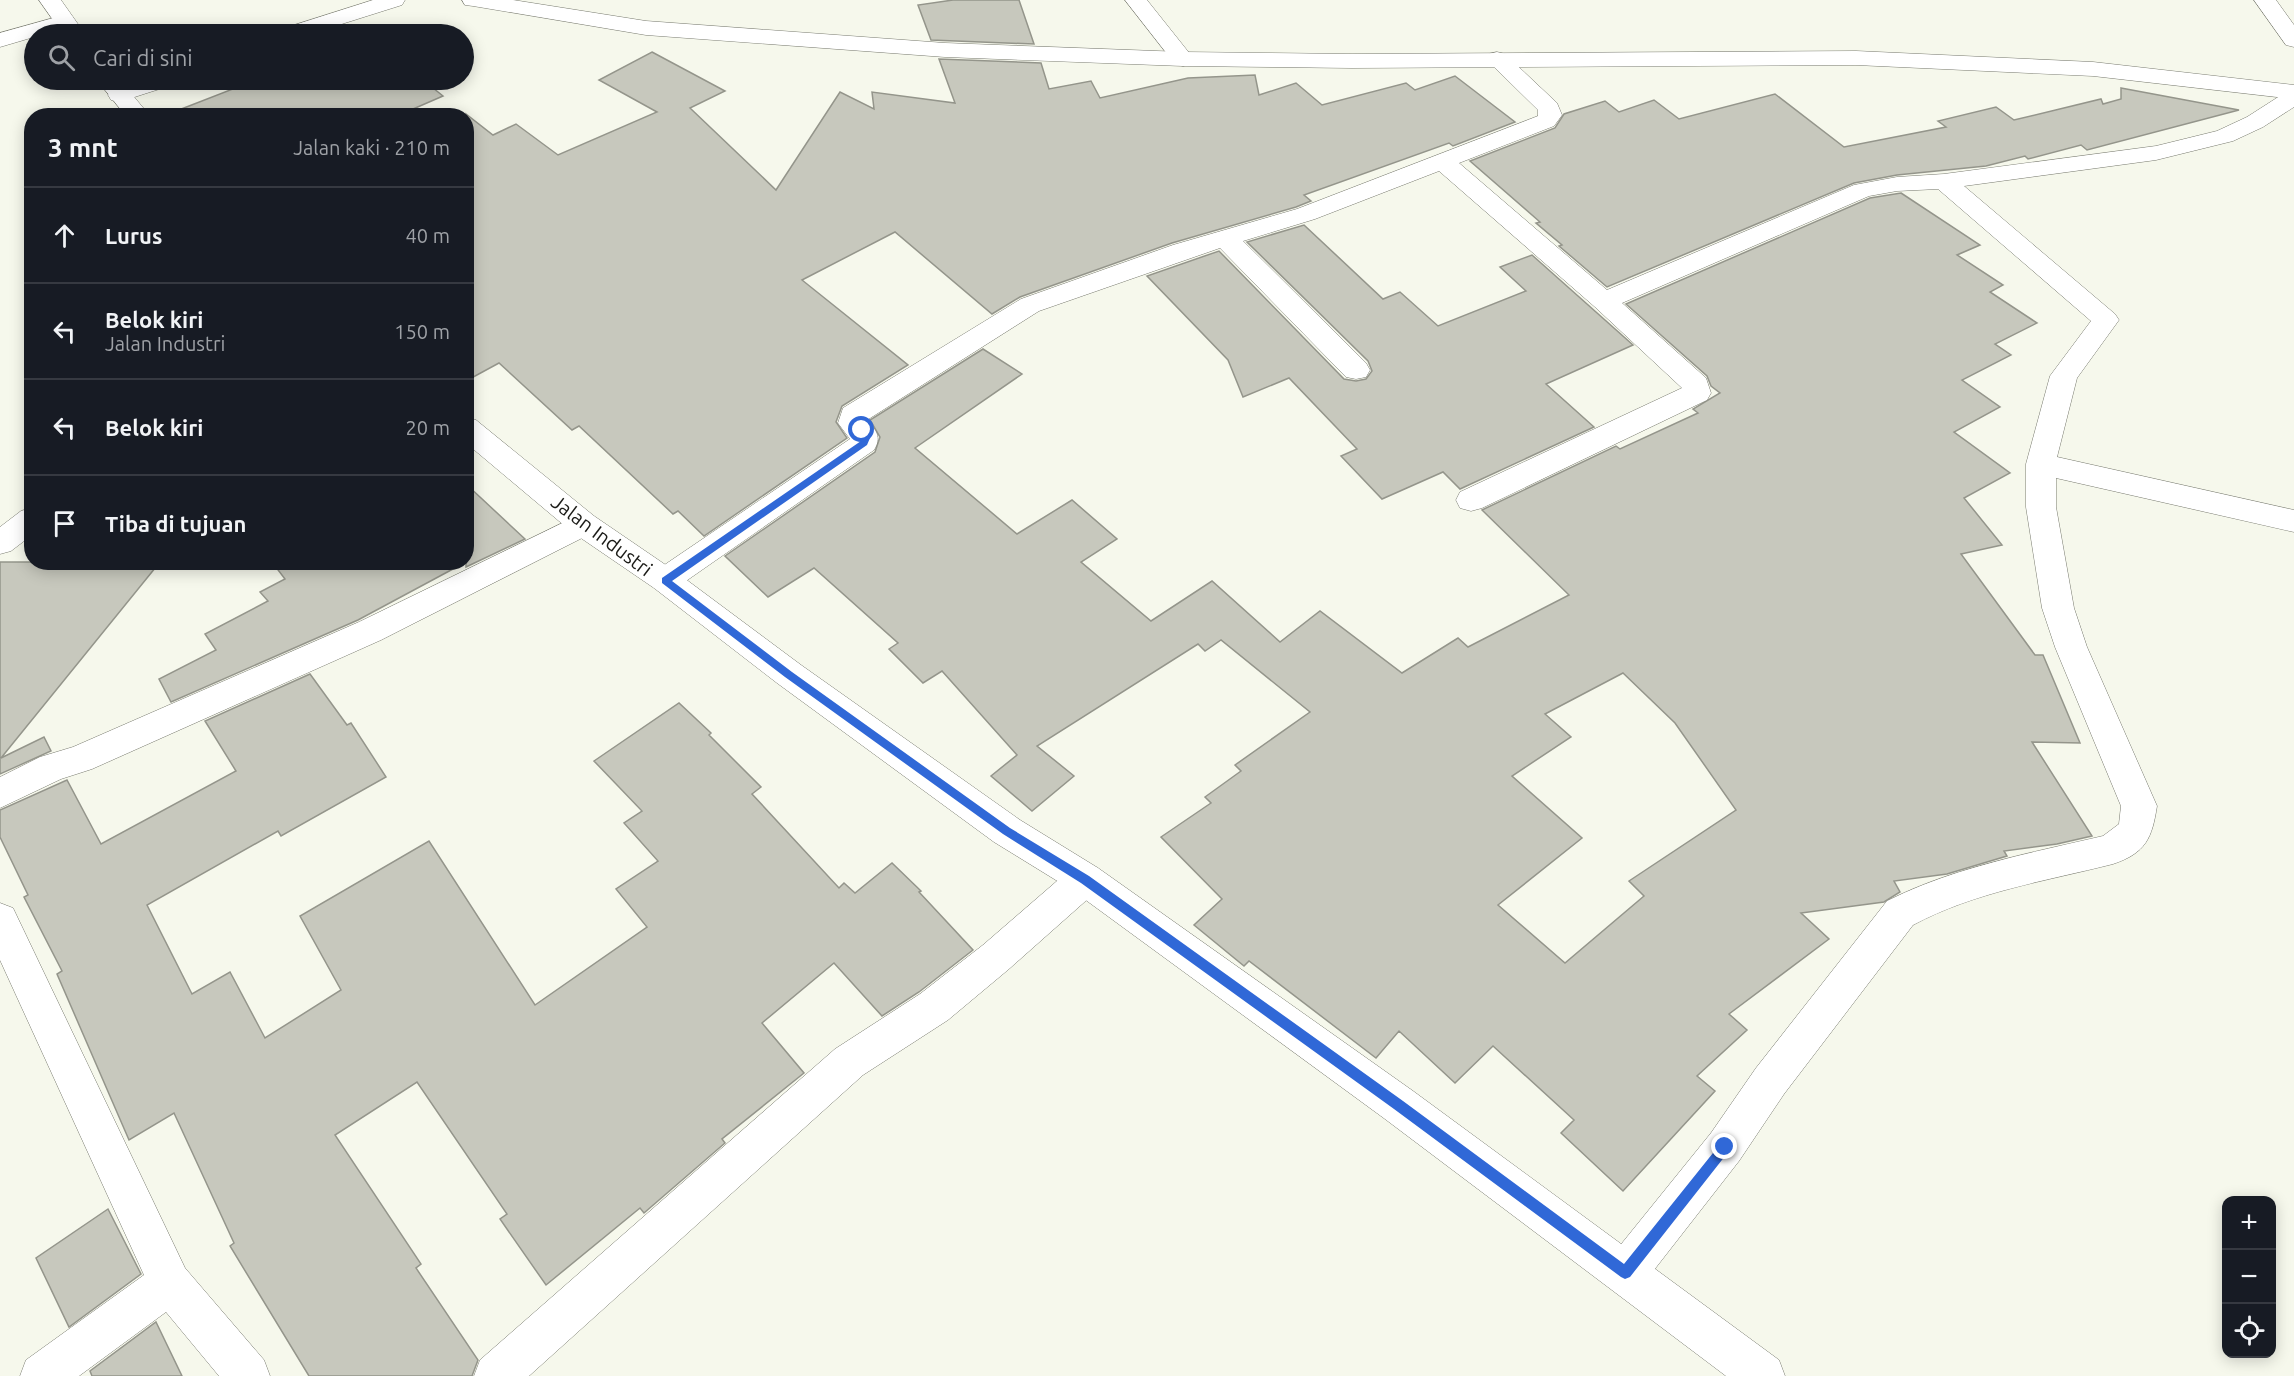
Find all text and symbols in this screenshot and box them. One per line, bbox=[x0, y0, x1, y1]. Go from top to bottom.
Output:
search box bbox=[24, 24, 474, 90]
icon: search bbox=[45, 41, 78, 74]
text: Cari di sini bbox=[93, 45, 193, 70]
text: 3 mnt bbox=[48, 133, 118, 162]
text: Jalan kaki · 210 m bbox=[293, 136, 450, 159]
icon: ahead bbox=[48, 219, 81, 252]
text: Lurus bbox=[105, 223, 162, 248]
text: 40 m bbox=[406, 224, 450, 247]
text: Belok kiri bbox=[105, 307, 203, 332]
icon: left bbox=[48, 315, 81, 348]
text: 150 m bbox=[394, 320, 450, 343]
text: Jalan Industri bbox=[105, 332, 225, 355]
icon: left bbox=[48, 411, 81, 444]
text: Belok kiri bbox=[105, 415, 203, 440]
text: 20 m bbox=[406, 416, 450, 439]
route start bbox=[848, 416, 874, 442]
street label: Jalan Industri bbox=[547, 490, 657, 580]
icon: arrive bbox=[48, 507, 81, 540]
text: Tiba di tujuan bbox=[105, 511, 246, 536]
route end bbox=[1711, 1133, 1737, 1159]
map controls bbox=[2222, 1196, 2276, 1358]
button: + bbox=[2222, 1196, 2276, 1250]
button: − bbox=[2222, 1250, 2276, 1304]
button: locate bbox=[2222, 1304, 2276, 1358]

